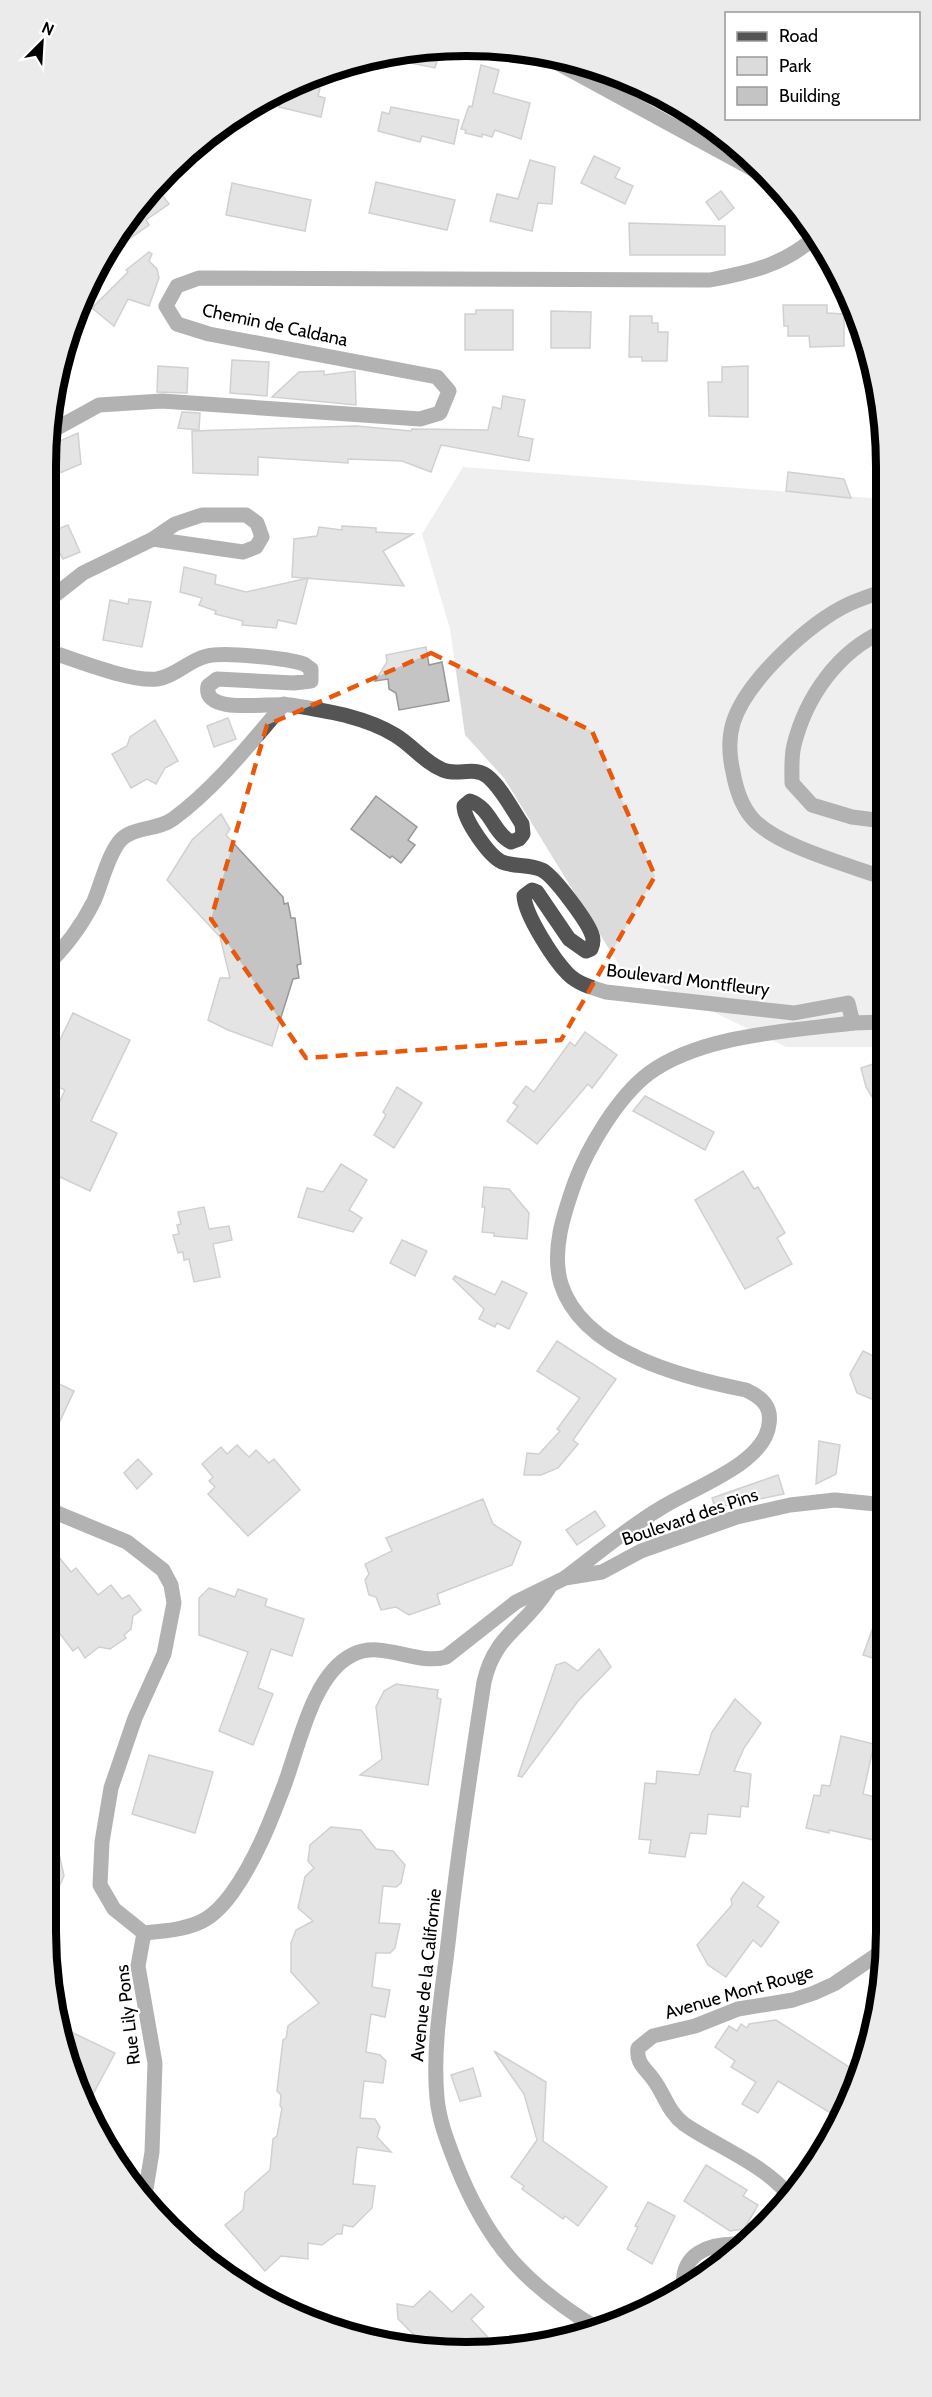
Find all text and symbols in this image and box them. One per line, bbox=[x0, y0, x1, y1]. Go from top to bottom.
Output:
north arrow bbox=[12, 12, 72, 72]
legend bbox=[725, 12, 920, 120]
text: N bbox=[39, 18, 57, 40]
text: Road bbox=[779, 25, 818, 47]
text: Park bbox=[779, 55, 812, 77]
text: Building bbox=[779, 85, 841, 107]
street label: Chemin de Caldana bbox=[200, 299, 350, 351]
street label: Boulevard Montfleury bbox=[605, 959, 771, 1001]
street label: Boulevard des Pins bbox=[619, 1483, 761, 1551]
street label: Avenue de la Californie bbox=[406, 1888, 446, 2062]
street label: Avenue Mont Rouge bbox=[662, 1960, 816, 2024]
street label: Rue Lily Pons bbox=[111, 1964, 145, 2066]

